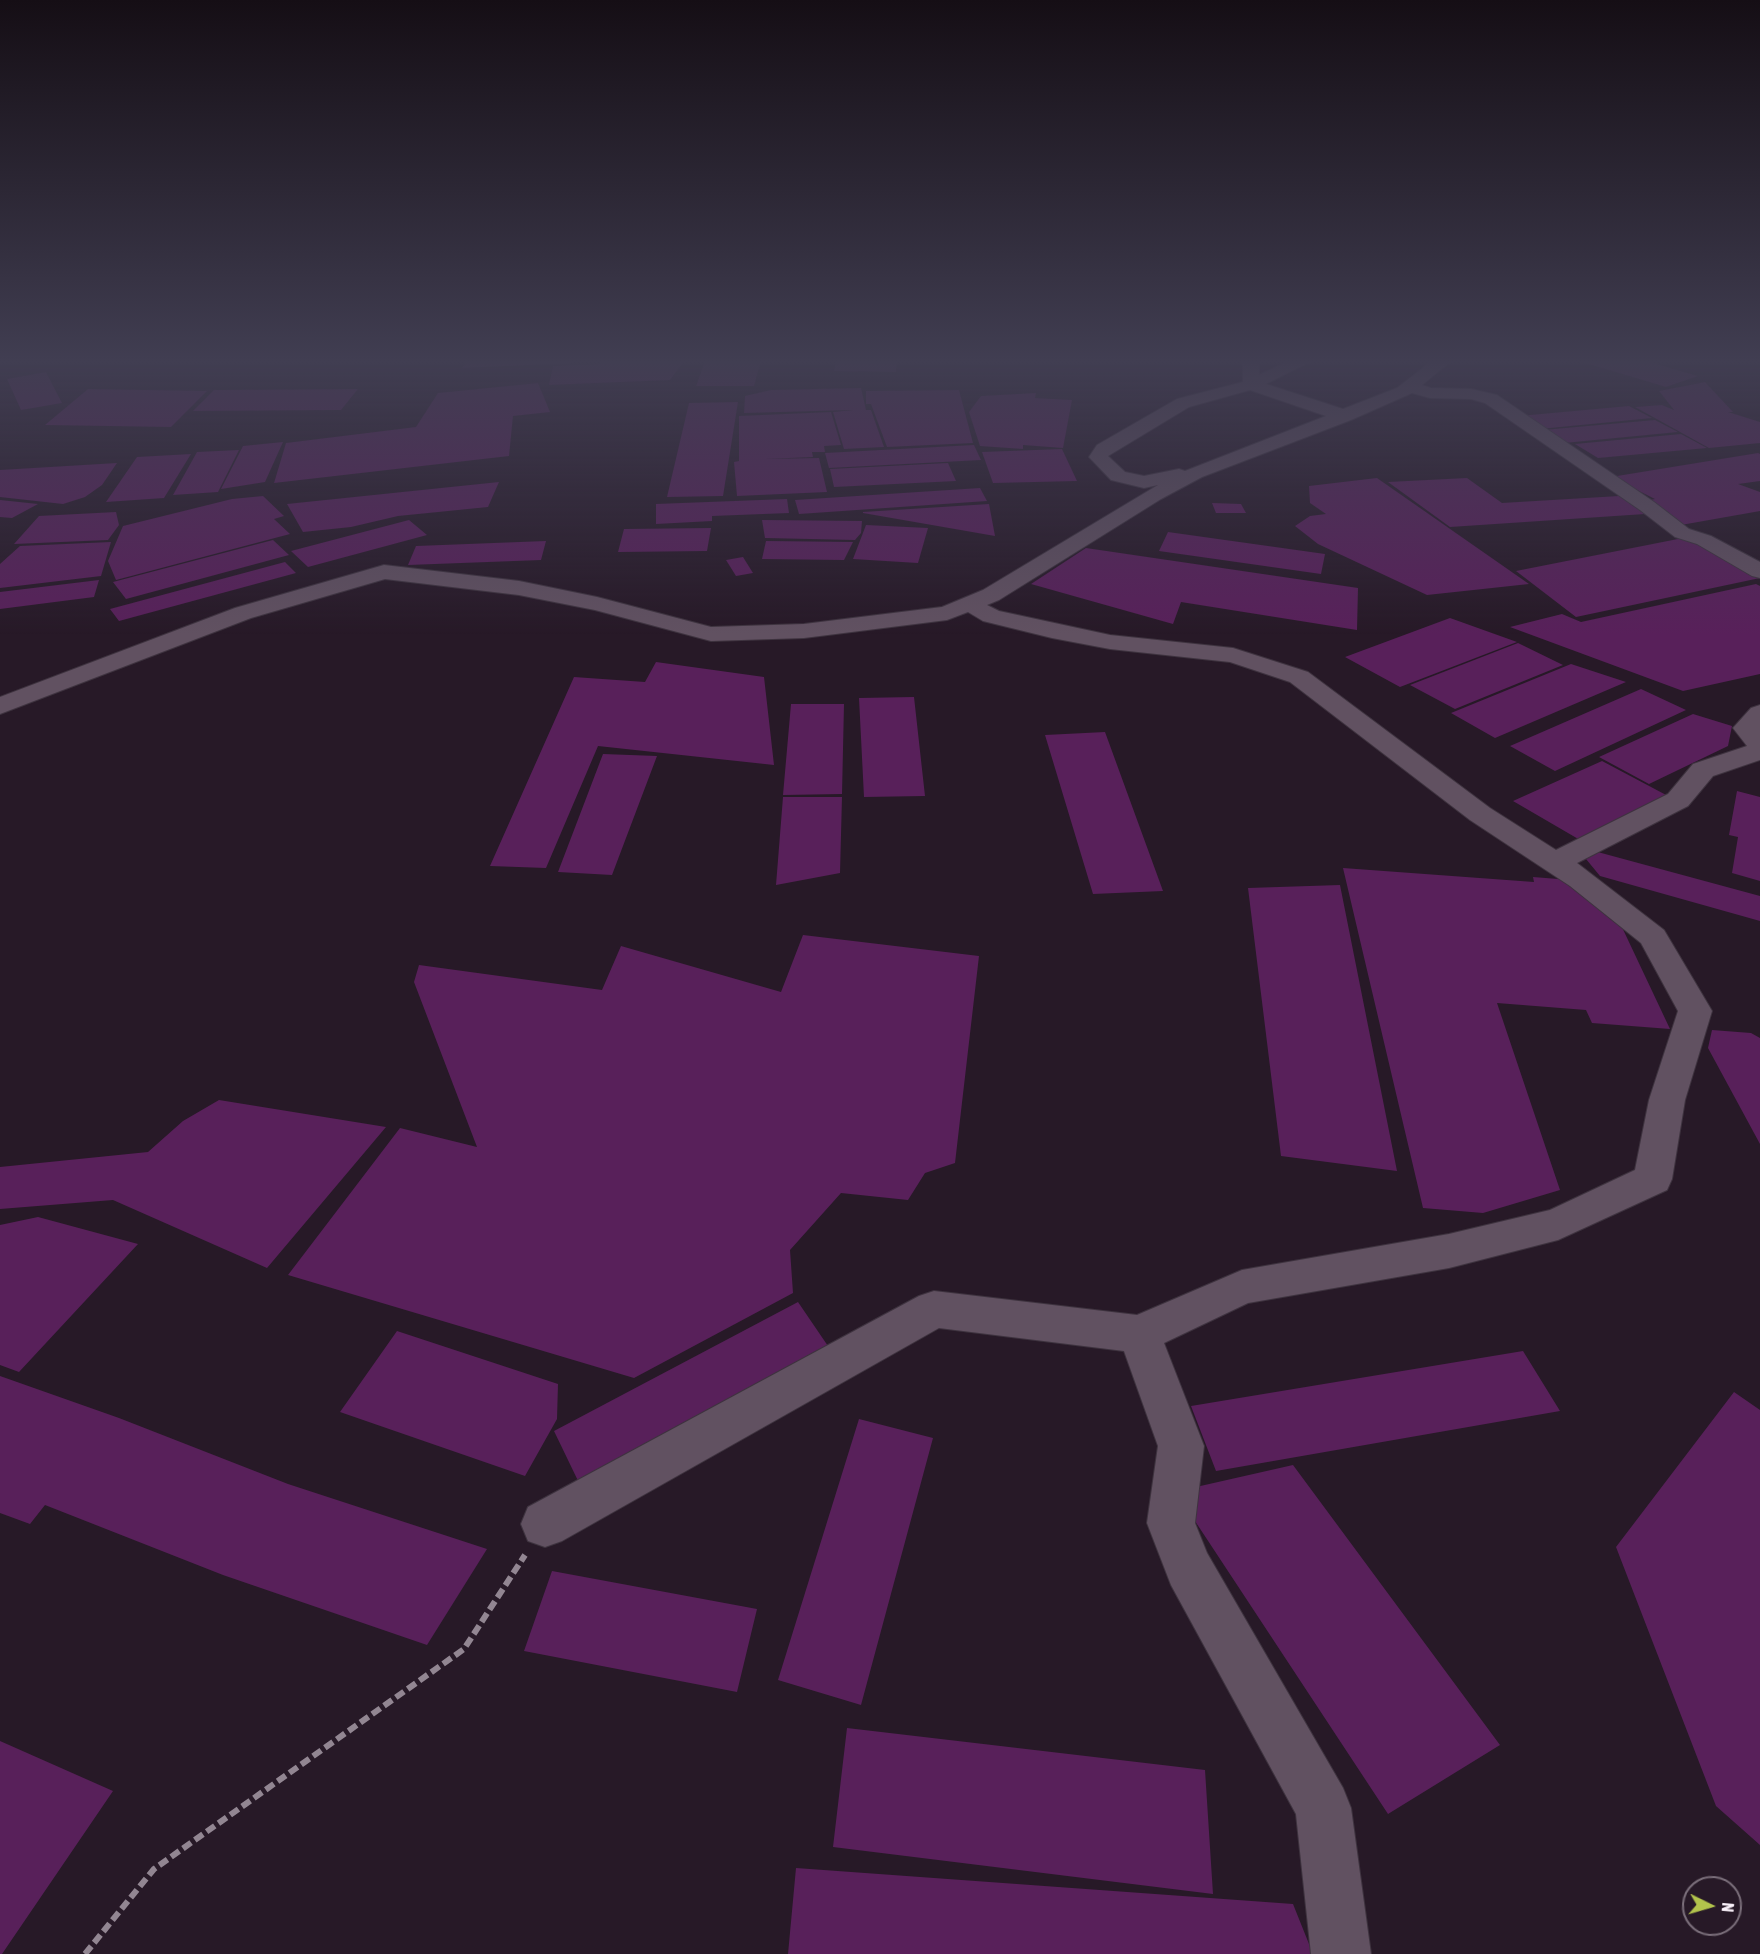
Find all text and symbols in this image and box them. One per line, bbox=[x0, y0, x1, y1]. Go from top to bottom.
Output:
north arrow bbox=[1682, 1876, 1742, 1936]
text: N bbox=[1719, 1902, 1737, 1913]

